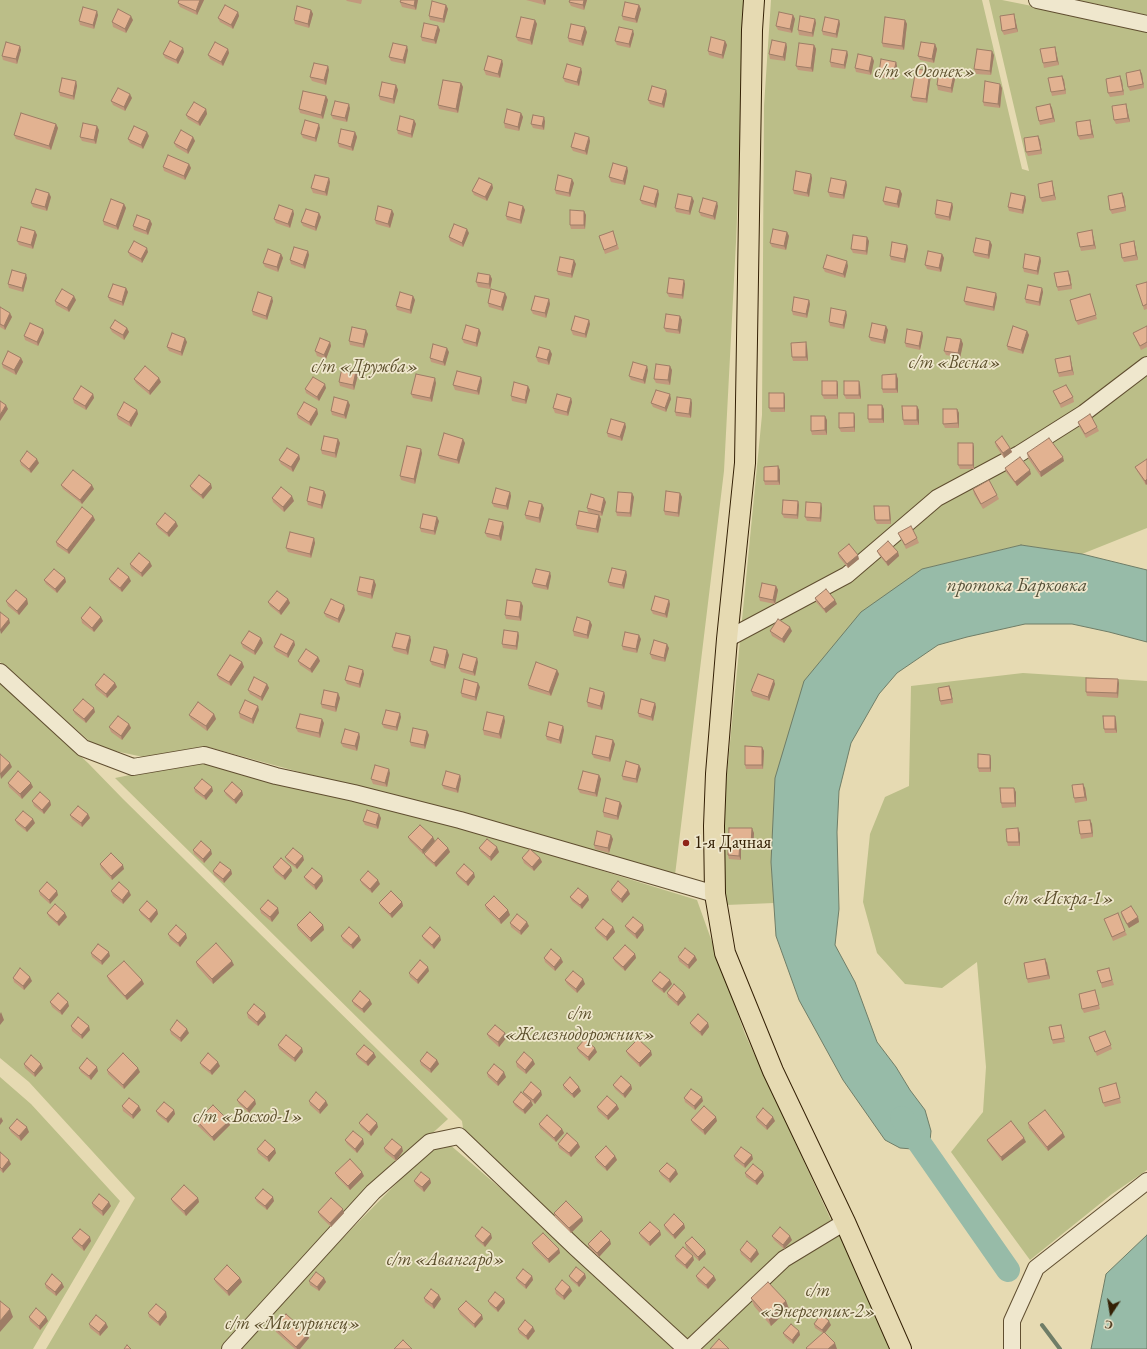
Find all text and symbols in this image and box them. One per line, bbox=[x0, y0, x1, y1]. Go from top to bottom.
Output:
park label: с/т «Огонек» bbox=[874, 61, 976, 83]
park label: с/т «Весна» bbox=[909, 352, 1001, 374]
park label: с/т «Дружба» bbox=[311, 356, 419, 378]
water label: протока Барковка bbox=[947, 575, 1087, 597]
place label: 1-я Дачная bbox=[694, 832, 771, 854]
marker: 1-я Дачная bbox=[681, 838, 691, 848]
park label: с/т «Искра-1» bbox=[1004, 888, 1114, 910]
park label: с/т «Железнодорожник» bbox=[505, 1003, 655, 1046]
park label: с/т «Восход-1» bbox=[193, 1106, 303, 1128]
park label: с/т «Авангард» bbox=[387, 1249, 505, 1271]
park label: с/т «Энергетик-2» bbox=[760, 1280, 876, 1322]
north arrow bbox=[1091, 1293, 1131, 1333]
park label: с/т «Мичуринец» bbox=[225, 1313, 361, 1335]
text: С bbox=[1103, 1317, 1114, 1332]

